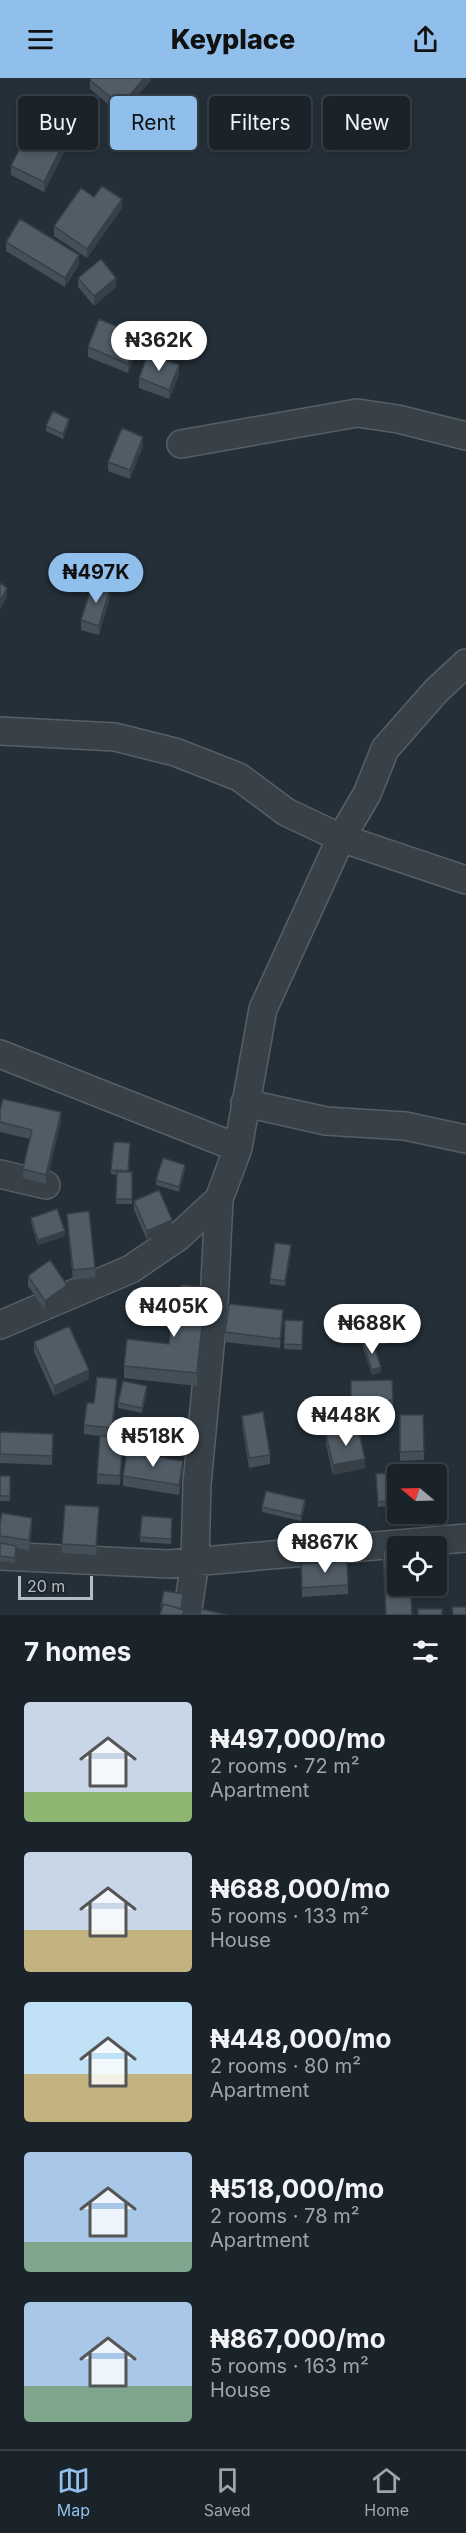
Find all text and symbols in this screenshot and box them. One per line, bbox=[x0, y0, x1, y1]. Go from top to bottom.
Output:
icon: menu bbox=[24, 23, 57, 56]
text: Keyplace bbox=[171, 23, 295, 56]
icon: share bbox=[409, 23, 442, 56]
chip: Buy bbox=[18, 96, 98, 150]
chip: Rent bbox=[110, 96, 197, 150]
chip: Filters bbox=[209, 96, 311, 150]
chip: New bbox=[323, 96, 410, 150]
pin: ₦362K bbox=[117, 321, 201, 372]
text: ₦362K bbox=[125, 328, 193, 352]
pin: ₦497K bbox=[54, 553, 138, 604]
text: ₦497K bbox=[62, 560, 130, 584]
pin: ₦405K bbox=[132, 1287, 216, 1338]
text: ₦405K bbox=[139, 1294, 209, 1318]
pin: ₦688K bbox=[330, 1304, 414, 1355]
text: ₦688K bbox=[338, 1311, 406, 1335]
pin: ₦448K bbox=[304, 1396, 388, 1447]
text: ₦448K bbox=[311, 1403, 381, 1427]
pin: ₦518K bbox=[111, 1417, 195, 1468]
text: ₦518K bbox=[121, 1424, 185, 1448]
north arrow bbox=[387, 1464, 447, 1524]
map controls bbox=[387, 1464, 447, 1596]
pin: ₦867K bbox=[283, 1523, 367, 1574]
text: ₦867K bbox=[291, 1530, 359, 1554]
button: locate bbox=[387, 1536, 447, 1596]
scale bar bbox=[18, 1573, 93, 1600]
text: 20 m bbox=[27, 1576, 65, 1596]
icon: filters bbox=[409, 1635, 442, 1668]
text: 7 homes bbox=[24, 1636, 131, 1667]
text: ₦497,000/mo bbox=[210, 1723, 386, 1754]
icon: home bbox=[72, 1726, 144, 1798]
text: 2 rooms · 72 m² bbox=[210, 1754, 360, 1778]
text: Apartment bbox=[210, 1778, 309, 1802]
text: ₦688,000/mo bbox=[210, 1873, 390, 1904]
icon: home bbox=[72, 1876, 144, 1948]
text: 5 rooms · 133 m² bbox=[210, 1904, 369, 1928]
text: House bbox=[210, 1928, 271, 1952]
text: ₦448,000/mo bbox=[210, 2023, 392, 2054]
icon: home bbox=[72, 2026, 144, 2098]
text: 2 rooms · 80 m² bbox=[210, 2054, 361, 2078]
text: Apartment bbox=[210, 2078, 309, 2102]
text: ₦518,000/mo bbox=[210, 2173, 384, 2204]
icon: home bbox=[72, 2176, 144, 2248]
text: 2 rooms · 78 m² bbox=[210, 2204, 359, 2228]
text: Apartment bbox=[210, 2228, 309, 2252]
text: ₦867,000/mo bbox=[210, 2323, 386, 2354]
icon: home bbox=[72, 2326, 144, 2398]
text: 5 rooms · 163 m² bbox=[210, 2354, 369, 2378]
text: House bbox=[210, 2378, 271, 2402]
tab: Map bbox=[57, 2464, 90, 2520]
tab: Saved bbox=[204, 2464, 251, 2520]
tab: Home bbox=[364, 2464, 409, 2520]

